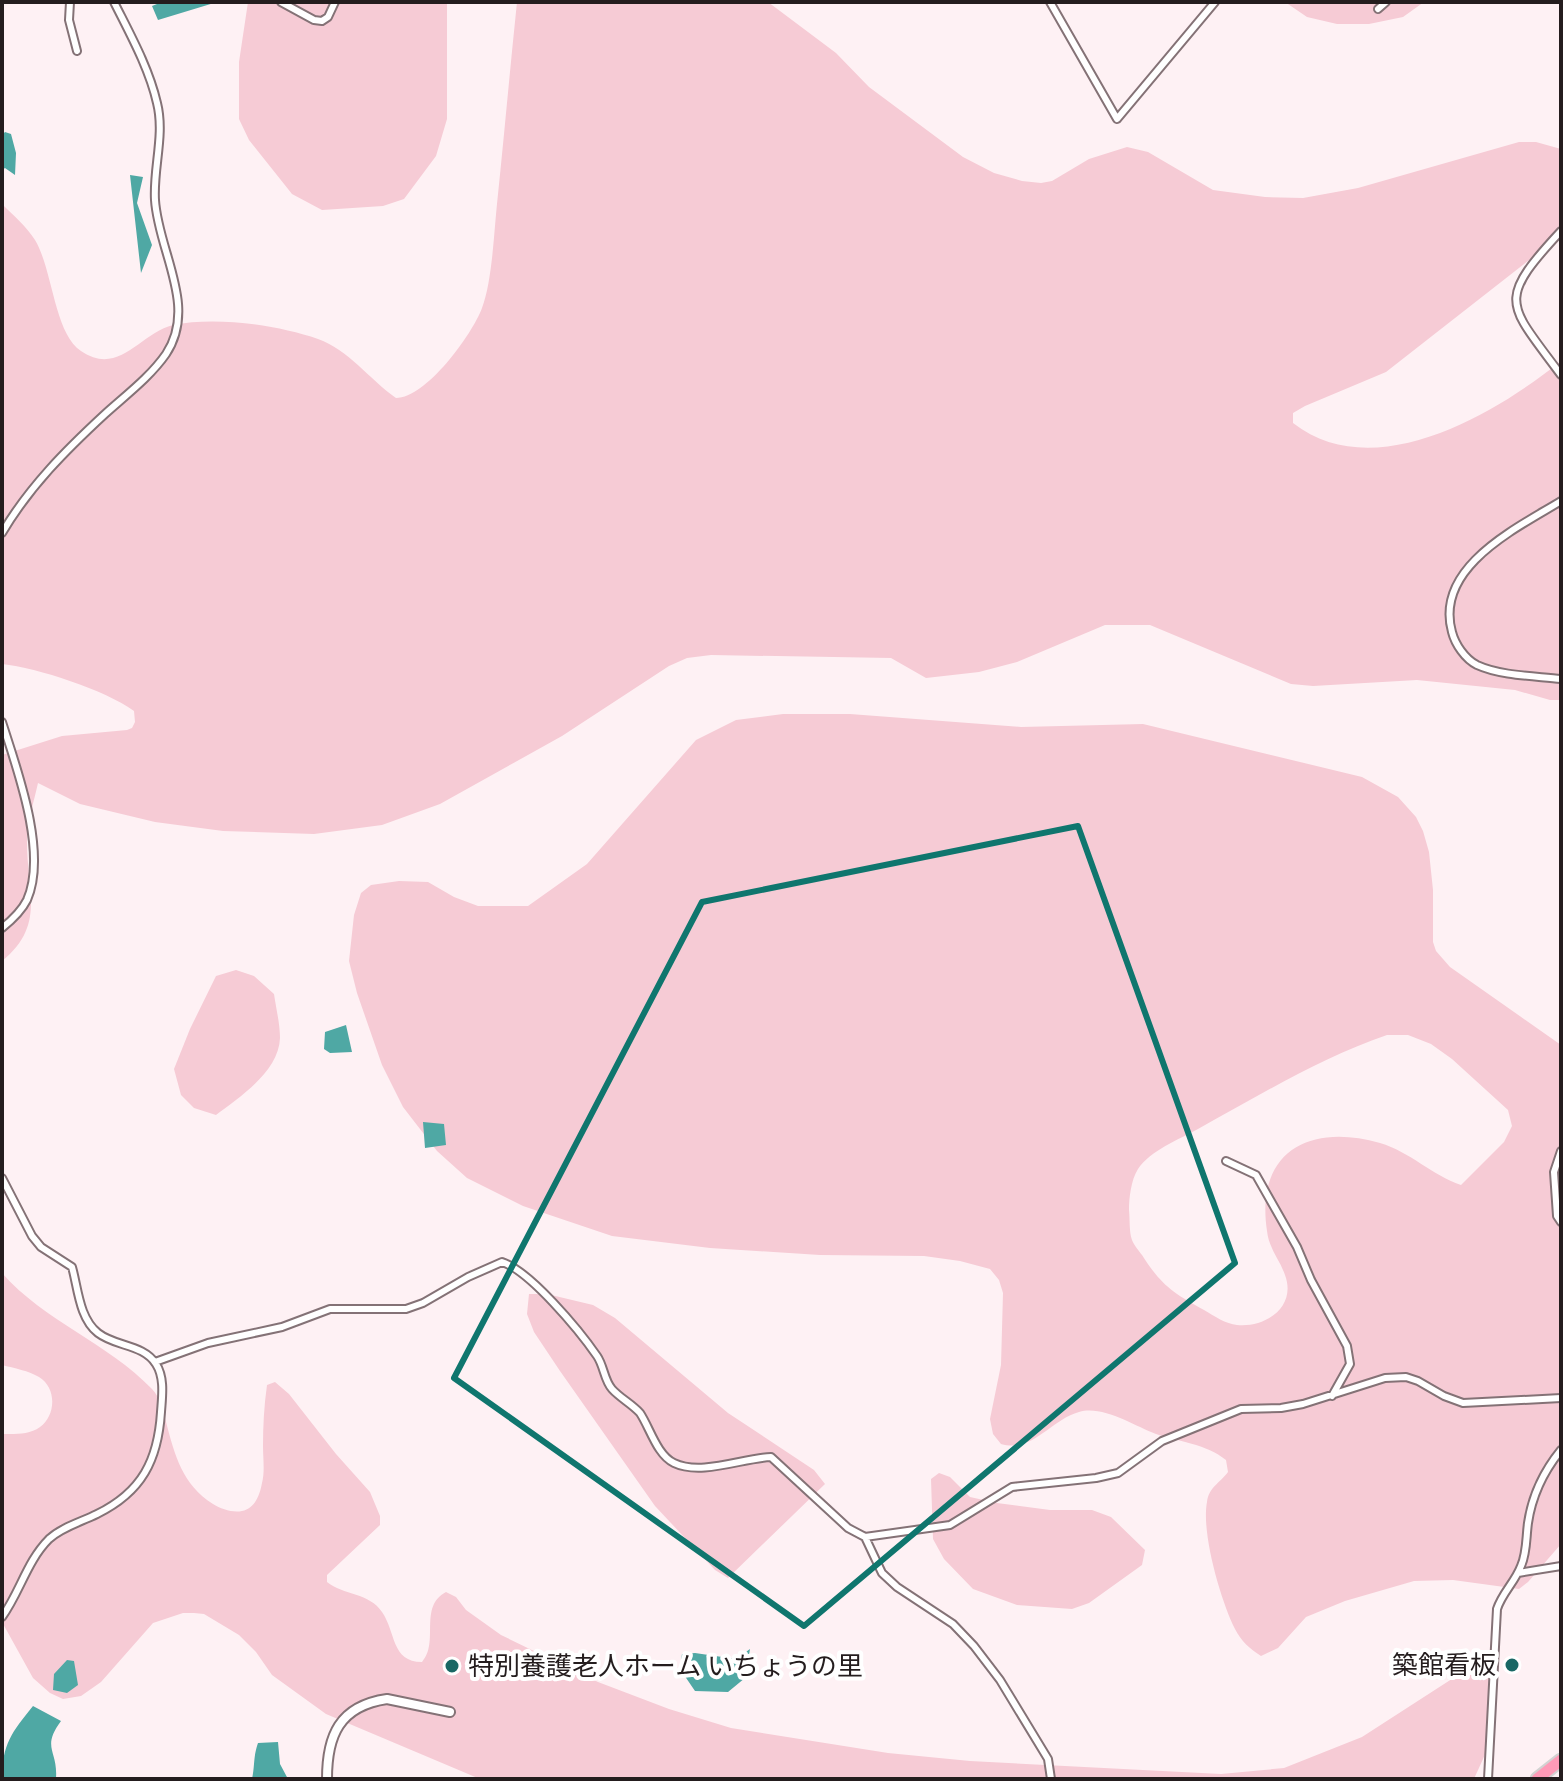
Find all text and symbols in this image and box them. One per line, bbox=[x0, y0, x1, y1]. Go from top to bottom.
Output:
place label: 築館看板 bbox=[1392, 1649, 1496, 1681]
place label: 特別養護老人ホーム いちょうの里 bbox=[468, 1650, 863, 1682]
marker: 築館看板 bbox=[1503, 1656, 1521, 1674]
marker: 特別養護老人ホーム いちょうの里 bbox=[443, 1657, 461, 1675]

